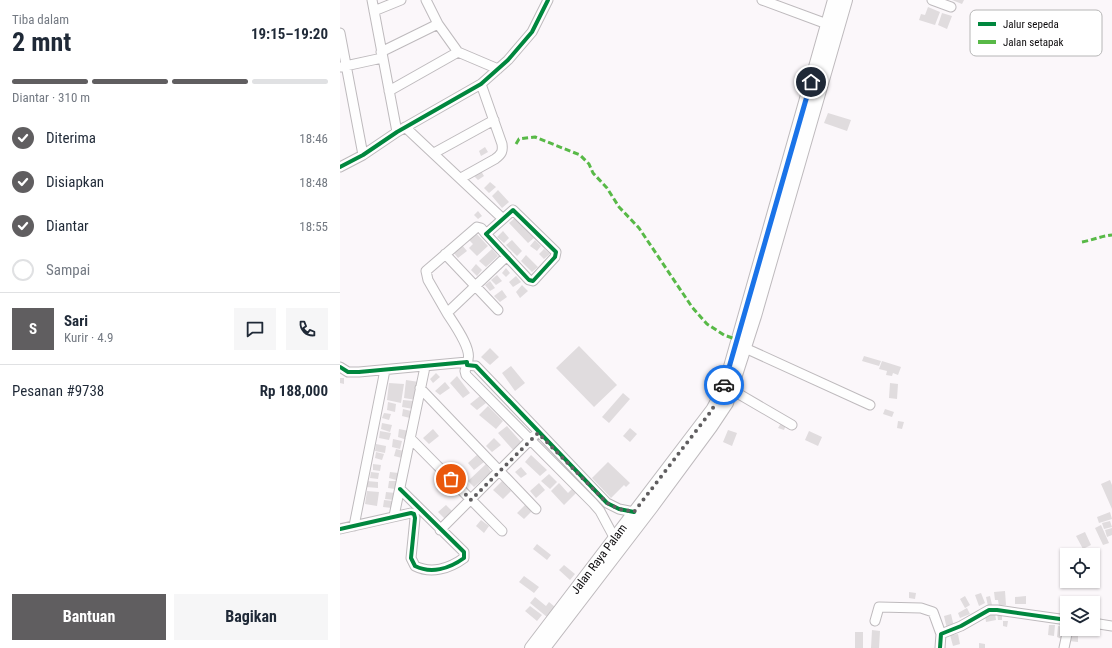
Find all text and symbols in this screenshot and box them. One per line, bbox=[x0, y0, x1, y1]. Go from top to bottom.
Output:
legend bbox=[970, 10, 1102, 56]
text: Tiba dalam bbox=[12, 12, 69, 27]
text: Jalur sepeda bbox=[1003, 18, 1059, 31]
text: 19:15–19:20 bbox=[251, 25, 328, 43]
text: 2 mnt bbox=[12, 27, 71, 57]
text: Jalan setapak bbox=[1003, 36, 1064, 49]
pin bbox=[794, 65, 828, 99]
icon: home bbox=[800, 71, 822, 93]
text: Diantar · 310 m bbox=[12, 90, 90, 105]
icon: check bbox=[12, 127, 34, 149]
text: Diterima bbox=[46, 129, 96, 147]
text: 18:46 bbox=[299, 131, 328, 146]
icon: check bbox=[12, 171, 34, 193]
text: Disiapkan bbox=[46, 173, 104, 191]
text: 18:48 bbox=[299, 175, 328, 190]
icon: check bbox=[12, 215, 34, 237]
text: Diantar bbox=[46, 217, 89, 235]
text: 18:55 bbox=[299, 219, 328, 234]
text: Sampai bbox=[46, 261, 90, 279]
button: chat bbox=[234, 308, 276, 350]
button: phone bbox=[286, 308, 328, 350]
text: Sari bbox=[64, 312, 88, 330]
text: S bbox=[29, 320, 37, 338]
text: Kurir · 4.9 bbox=[64, 330, 114, 345]
courier bbox=[704, 365, 744, 405]
icon: car bbox=[713, 374, 735, 396]
text: Pesanan #9738 bbox=[12, 382, 104, 400]
text: Rp 188,000 bbox=[260, 382, 328, 400]
pin bbox=[434, 462, 468, 496]
icon: bag bbox=[440, 468, 462, 490]
street label: Jalan Raya Palam bbox=[568, 521, 630, 597]
map controls bbox=[1060, 548, 1100, 636]
button: locate bbox=[1060, 548, 1100, 588]
button: Bantuan bbox=[12, 594, 166, 640]
button: Bagikan bbox=[174, 594, 328, 640]
button: layers bbox=[1060, 596, 1100, 636]

